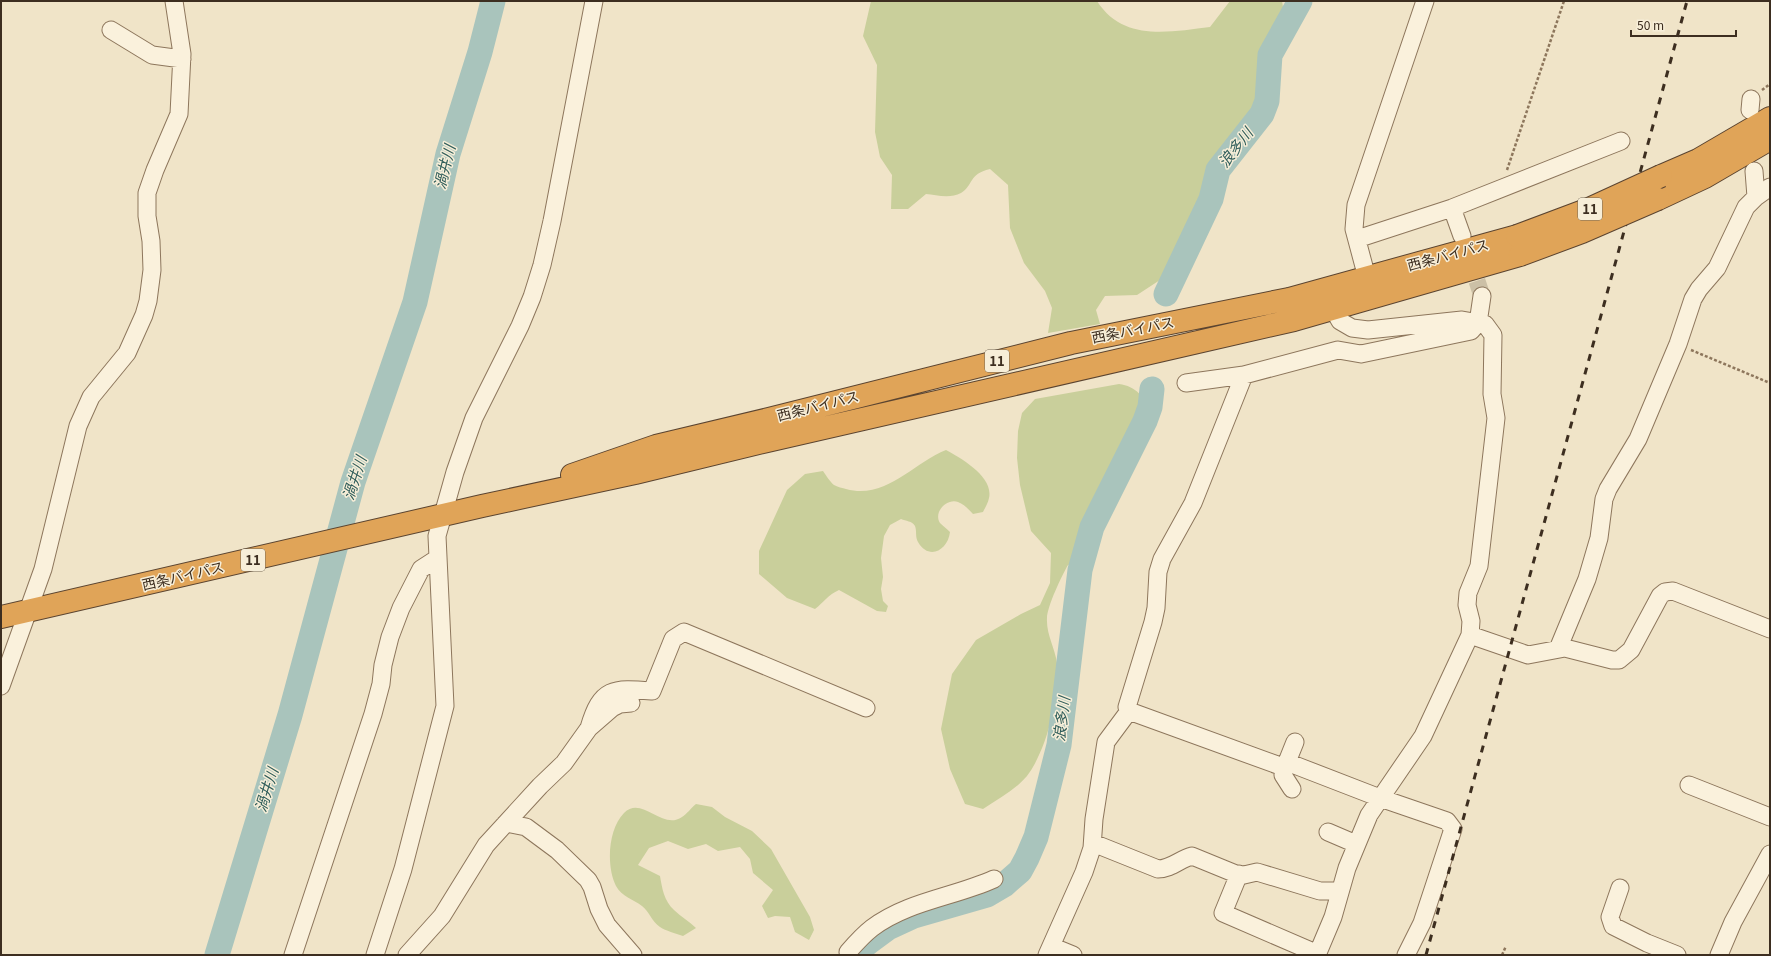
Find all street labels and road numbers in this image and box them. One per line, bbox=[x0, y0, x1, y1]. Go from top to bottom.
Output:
road number: 11 bbox=[1578, 198, 1602, 220]
street label: 西条バイパス bbox=[1405, 234, 1491, 275]
street label: 西条バイパス bbox=[1090, 311, 1176, 347]
road number: 11 bbox=[985, 350, 1009, 372]
street label: 西条バイパス bbox=[775, 385, 861, 425]
road number: 11 bbox=[241, 549, 265, 571]
street label: 西条バイパス bbox=[140, 556, 226, 594]

